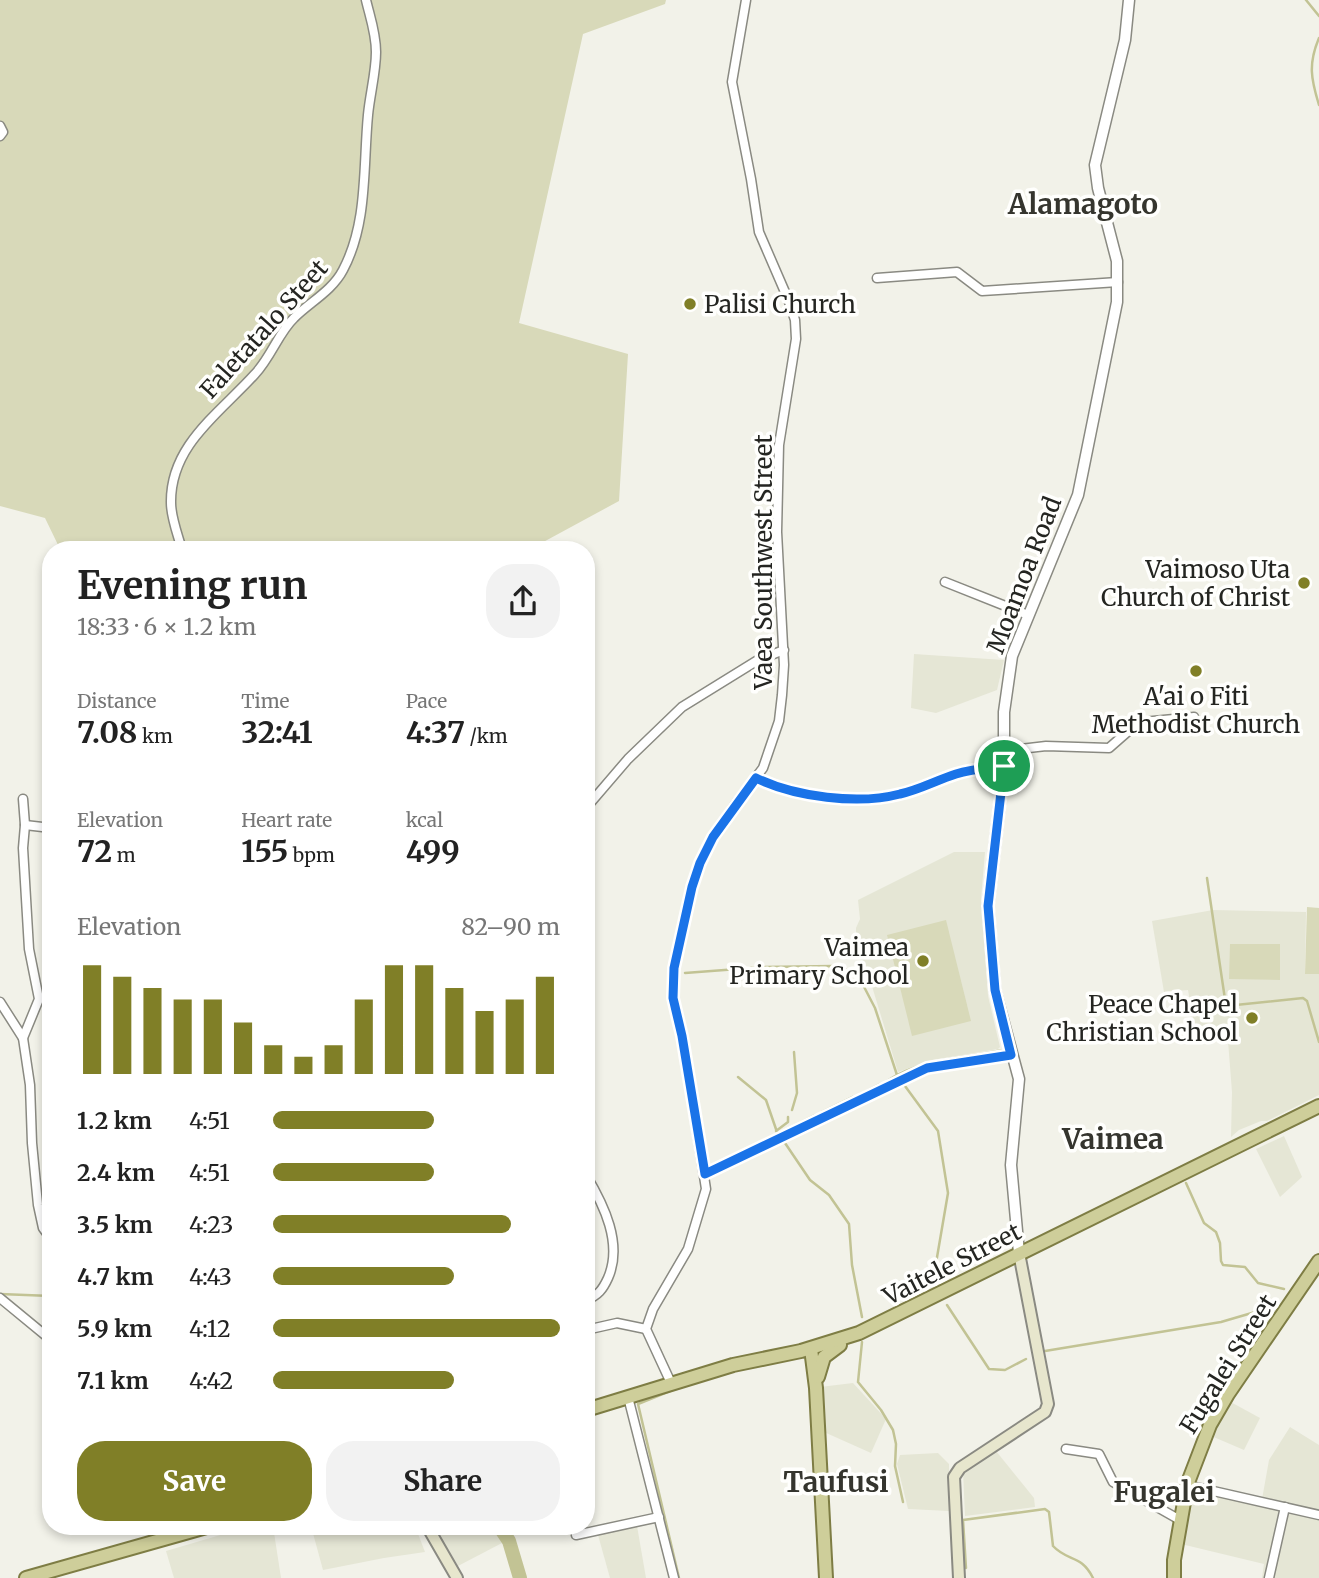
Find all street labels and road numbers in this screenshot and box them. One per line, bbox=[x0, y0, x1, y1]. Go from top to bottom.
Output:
street label: Faletatalo Steet bbox=[193, 253, 335, 405]
street label: Vaea Southwest Street bbox=[748, 434, 779, 691]
street label: Moamoa Road bbox=[980, 492, 1068, 658]
street label: Vaitele Street bbox=[877, 1216, 1027, 1312]
street label: Fugalei Street bbox=[1173, 1288, 1283, 1439]

